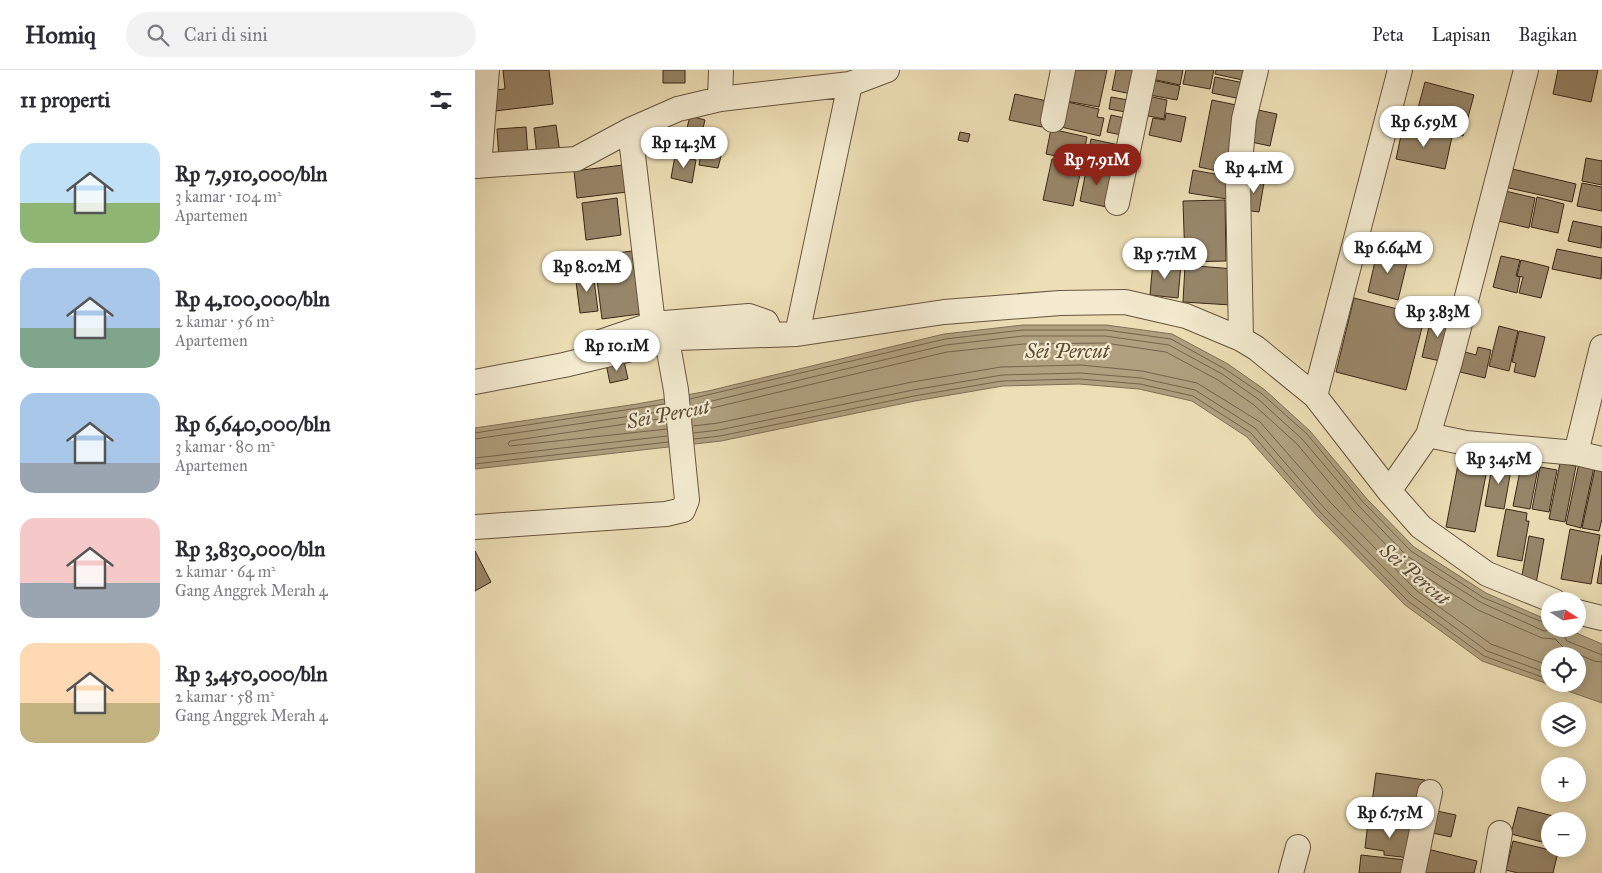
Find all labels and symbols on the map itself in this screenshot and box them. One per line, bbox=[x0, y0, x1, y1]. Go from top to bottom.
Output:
pin: Rp 6.59M bbox=[1372, 106, 1476, 148]
pin: Rp 14.3M bbox=[632, 126, 736, 169]
pin: Rp 7.91M bbox=[1045, 144, 1149, 186]
pin: Rp 4.1M bbox=[1208, 152, 1300, 194]
pin: Rp 6.64M bbox=[1336, 232, 1440, 274]
pin: Rp 5.71M bbox=[1113, 238, 1217, 280]
pin: Rp 8.02M bbox=[535, 250, 639, 293]
pin: Rp 3.83M bbox=[1386, 296, 1490, 338]
pin: Rp 10.1M bbox=[565, 330, 669, 372]
water label: Sei Percut bbox=[1024, 339, 1111, 363]
water label: Sei Percut bbox=[624, 394, 713, 434]
pin: Rp 3.45M bbox=[1447, 442, 1551, 485]
water label: Sei Percut bbox=[1374, 537, 1456, 611]
north arrow bbox=[1541, 592, 1586, 638]
pin: Rp 6.75M bbox=[1338, 796, 1442, 839]

